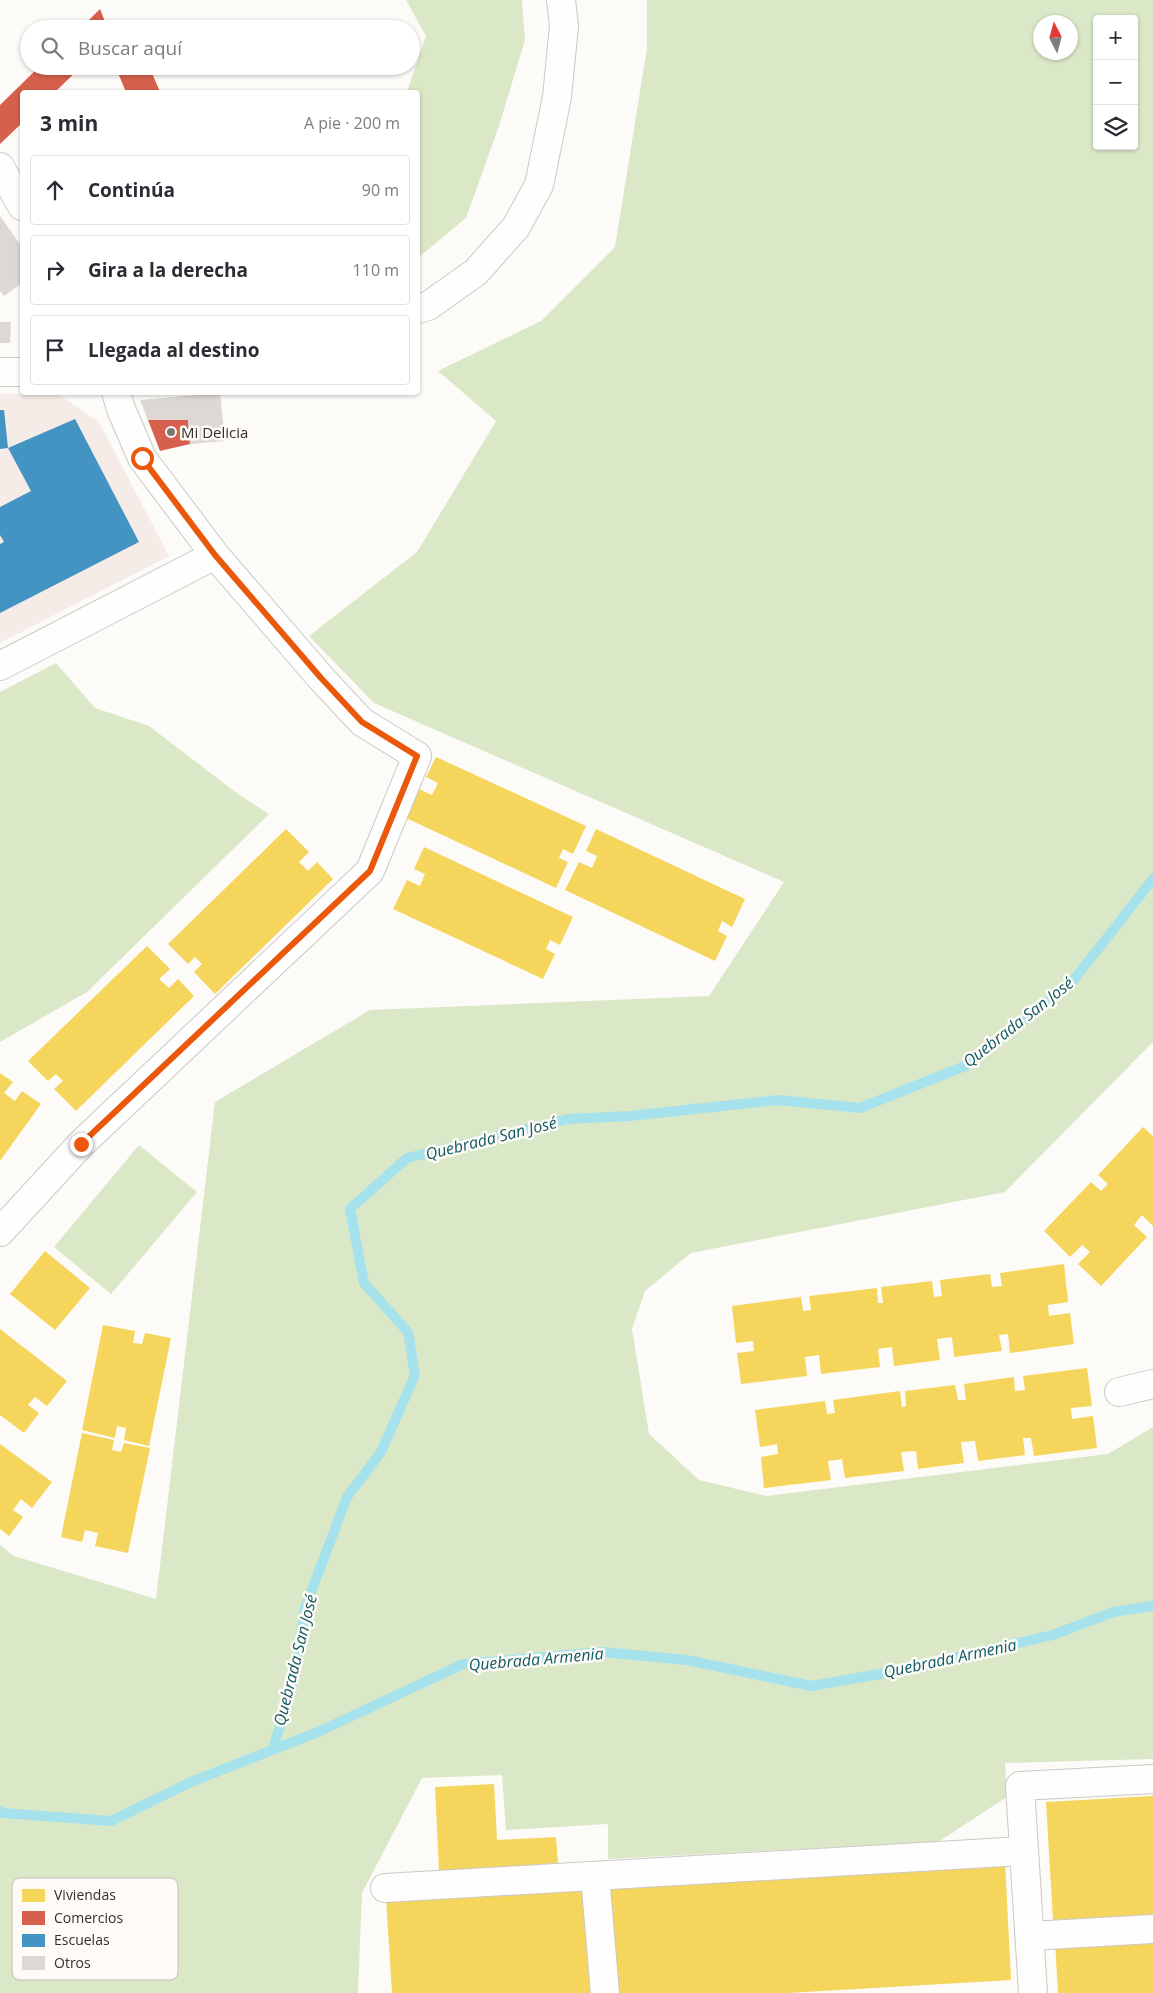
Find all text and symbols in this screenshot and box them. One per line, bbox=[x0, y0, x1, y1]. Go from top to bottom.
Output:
north arrow bbox=[1033, 15, 1078, 60]
map controls bbox=[1093, 15, 1138, 150]
button: + bbox=[1093, 15, 1138, 60]
search box bbox=[20, 20, 420, 75]
icon: search bbox=[38, 34, 66, 62]
text: Buscar aquí bbox=[78, 35, 182, 61]
button: − bbox=[1093, 60, 1138, 105]
button: layers bbox=[1093, 105, 1138, 150]
text: 3 min bbox=[40, 109, 98, 137]
text: A pie · 200 m bbox=[304, 112, 400, 134]
icon: ahead bbox=[41, 176, 69, 204]
text: Continúa bbox=[88, 177, 175, 203]
text: 90 m bbox=[362, 179, 399, 201]
icon: right bbox=[41, 256, 69, 284]
text: Gira a la derecha bbox=[88, 257, 248, 283]
text: 110 m bbox=[353, 259, 399, 281]
icon: arrive bbox=[41, 336, 69, 364]
text: Llegada al destino bbox=[88, 337, 260, 363]
place label: Mi Delicia bbox=[181, 422, 248, 442]
marker: Mi Delicia bbox=[165, 426, 177, 438]
route start bbox=[131, 447, 154, 470]
water label: Quebrada San José bbox=[958, 972, 1078, 1072]
water label: Quebrada San José bbox=[423, 1111, 559, 1165]
route end bbox=[70, 1133, 93, 1156]
water label: Quebrada San José bbox=[268, 1592, 322, 1728]
water label: Quebrada Armenia bbox=[882, 1633, 1018, 1683]
water label: Quebrada Armenia bbox=[468, 1642, 604, 1676]
legend bbox=[12, 1878, 178, 1980]
text: Viviendas bbox=[54, 1885, 116, 1904]
text: Comercios bbox=[54, 1908, 123, 1927]
text: Escuelas bbox=[54, 1930, 110, 1949]
text: Otros bbox=[54, 1953, 91, 1972]

